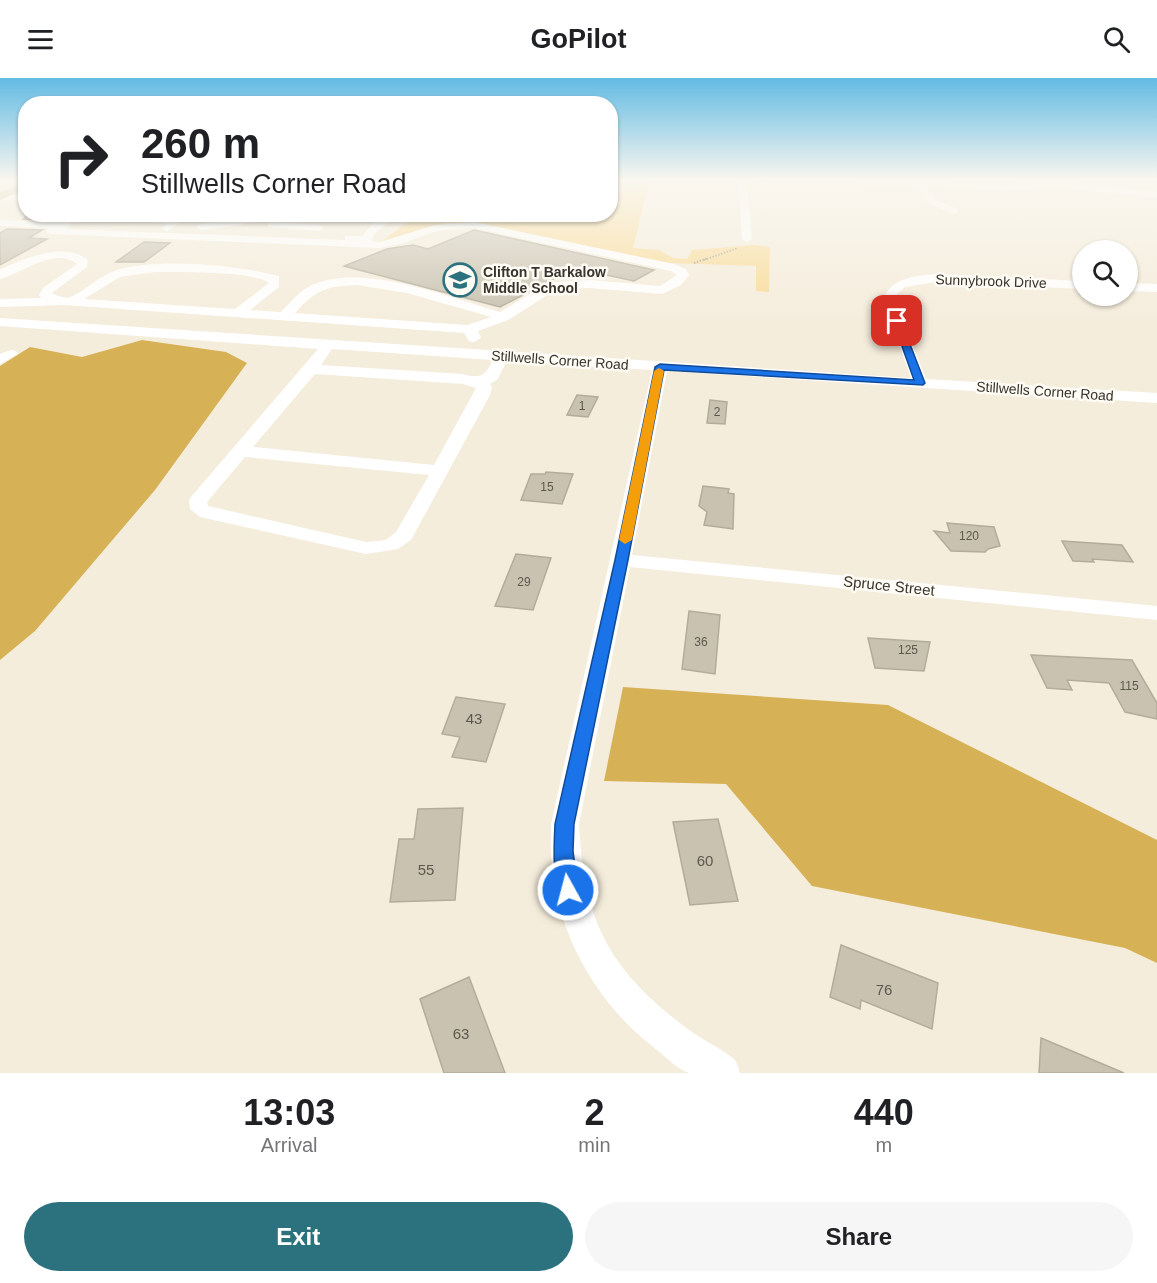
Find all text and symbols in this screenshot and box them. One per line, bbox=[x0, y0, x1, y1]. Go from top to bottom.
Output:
icon: menu bbox=[24, 23, 57, 56]
icon: search bbox=[1100, 23, 1133, 56]
text: GoPilot bbox=[531, 24, 627, 54]
icon: right bbox=[42, 120, 120, 198]
text: 260 m bbox=[141, 120, 260, 167]
text: Stillwells Corner Road bbox=[141, 169, 407, 199]
map controls bbox=[1072, 240, 1138, 306]
button: search bbox=[1072, 240, 1138, 306]
school or university icon: Clifton T Barkalow Middle School bbox=[442, 262, 478, 298]
place label: Clifton T Barkalow Middle School bbox=[483, 264, 606, 296]
street label: Sunnybrook Drive bbox=[935, 271, 1047, 291]
pin bbox=[871, 295, 922, 346]
icon: arrive bbox=[880, 304, 913, 337]
street label: Stillwells Corner Road bbox=[491, 347, 629, 373]
street label: Stillwells Corner Road bbox=[976, 378, 1114, 404]
house number: 1 bbox=[579, 399, 586, 413]
house number: 2 bbox=[714, 405, 721, 419]
house number: 15 bbox=[540, 480, 554, 494]
house number: 120 bbox=[959, 529, 979, 543]
street label: Spruce Street bbox=[843, 572, 936, 599]
house number: 29 bbox=[517, 575, 531, 589]
house number: 36 bbox=[694, 635, 708, 649]
house number: 125 bbox=[898, 643, 918, 657]
house number: 115 bbox=[1119, 679, 1139, 693]
house number: 43 bbox=[466, 710, 482, 727]
house number: 60 bbox=[697, 852, 713, 869]
position arrow bbox=[536, 858, 600, 922]
house number: 55 bbox=[418, 861, 434, 878]
house number: 76 bbox=[876, 981, 892, 998]
house number: 63 bbox=[453, 1025, 469, 1042]
text: 13:03 bbox=[243, 1092, 335, 1133]
text: 2 bbox=[584, 1092, 604, 1133]
text: 440 bbox=[854, 1092, 914, 1133]
text: Arrival bbox=[261, 1134, 318, 1156]
text: min bbox=[578, 1134, 611, 1156]
text: m bbox=[875, 1134, 892, 1156]
button: Exit bbox=[24, 1202, 573, 1271]
button: Share bbox=[585, 1202, 1133, 1271]

